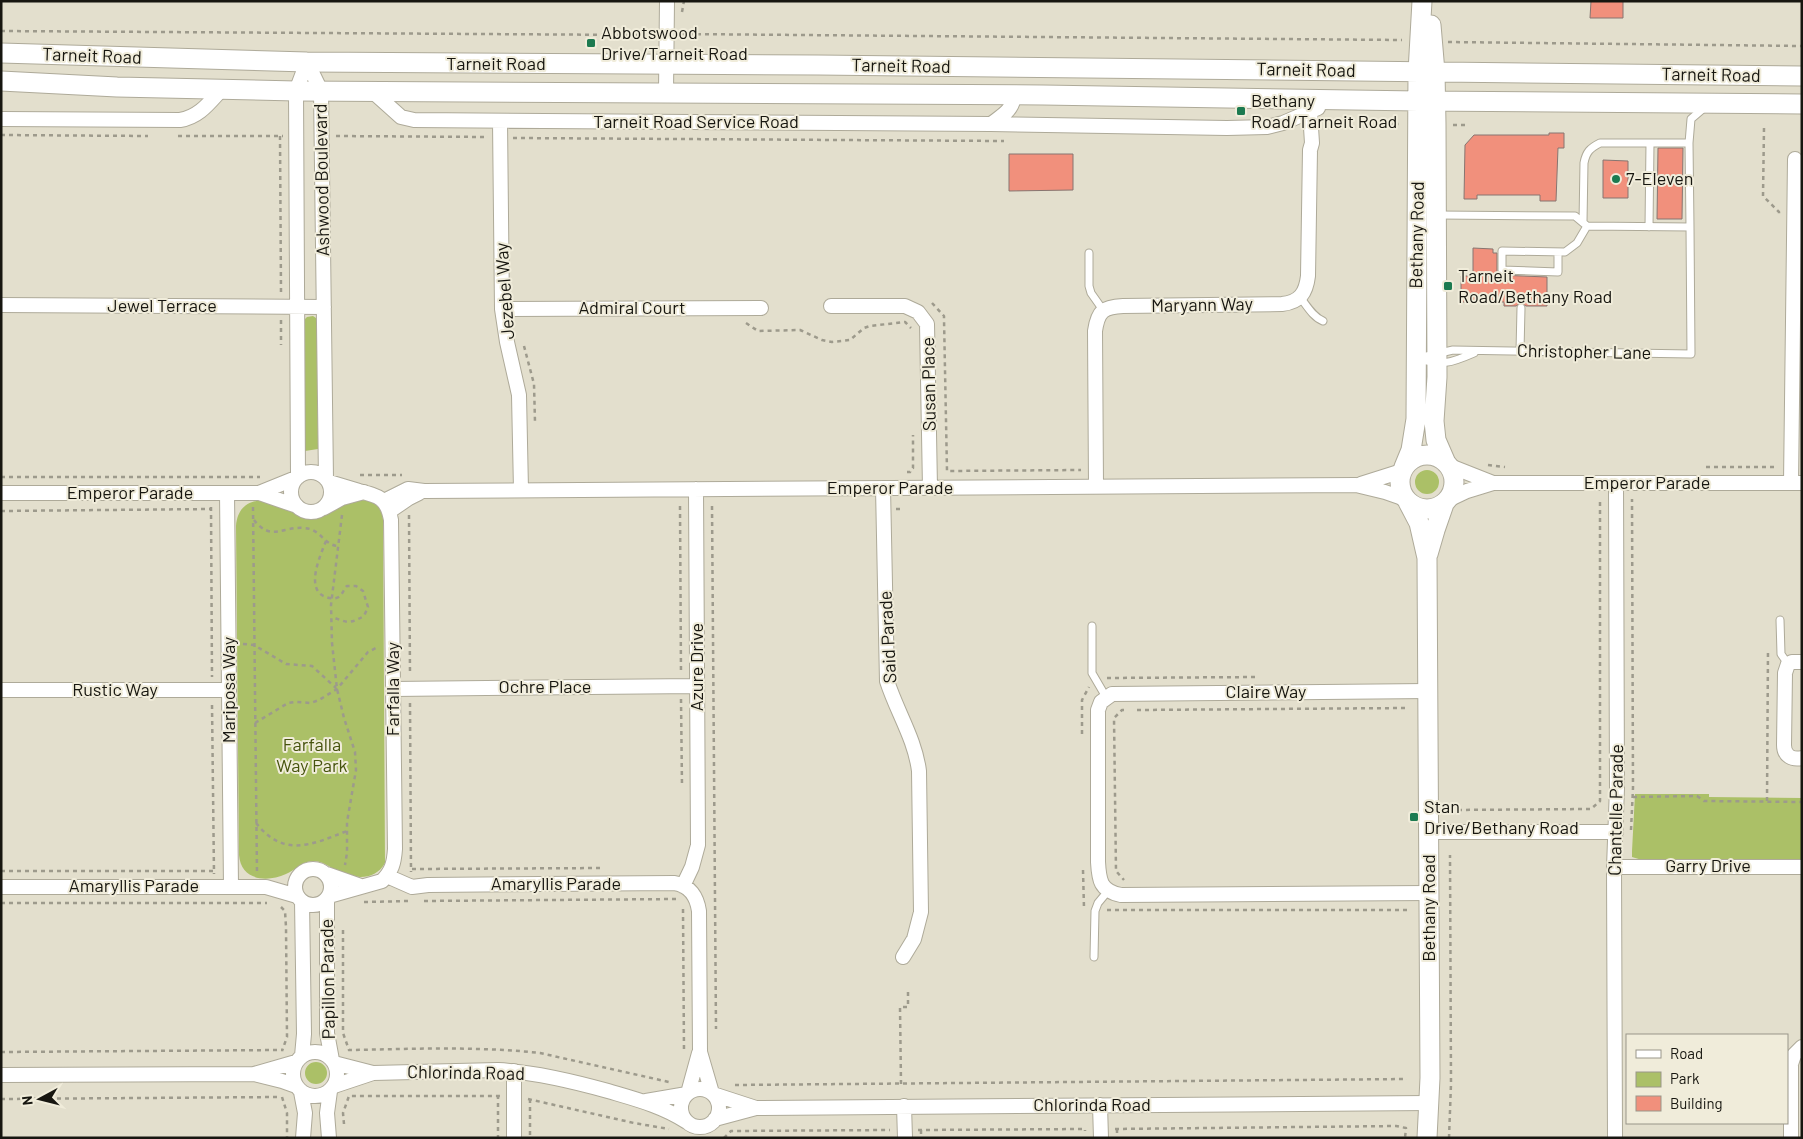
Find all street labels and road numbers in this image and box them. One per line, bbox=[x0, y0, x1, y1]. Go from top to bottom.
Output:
street label: Tarneit Road bbox=[42, 42, 142, 68]
street label: Tarneit Road bbox=[446, 52, 546, 74]
street label: Tarneit Road bbox=[851, 53, 951, 77]
street label: Tarneit Road bbox=[1256, 57, 1356, 81]
street label: Tarneit Road bbox=[1661, 62, 1761, 86]
street label: Ashwood Boulevard bbox=[309, 103, 333, 257]
street label: Tarneit Road Service Road bbox=[593, 110, 799, 132]
street label: Bethany Road bbox=[1404, 181, 1428, 289]
street label: Jezebel Way bbox=[490, 242, 518, 340]
street label: Maryann Way bbox=[1151, 292, 1253, 316]
street label: Jewel Terrace bbox=[107, 294, 217, 316]
street label: Admiral Court bbox=[578, 296, 686, 318]
street label: Susan Place bbox=[916, 337, 940, 431]
street label: Christopher Lane bbox=[1517, 339, 1651, 363]
street label: Emperor Parade bbox=[1584, 471, 1710, 493]
street label: Emperor Parade bbox=[827, 476, 953, 498]
street label: Emperor Parade bbox=[67, 481, 193, 503]
street label: Said Parade bbox=[874, 590, 900, 684]
street label: Azure Drive bbox=[685, 623, 707, 711]
street label: Mariposa Way bbox=[217, 637, 239, 743]
street label: Farfalla Way bbox=[381, 642, 403, 736]
street label: Ochre Place bbox=[499, 675, 591, 697]
street label: Rustic Way bbox=[72, 678, 158, 700]
street label: Claire Way bbox=[1226, 680, 1306, 702]
street label: Chantelle Parade bbox=[1603, 744, 1627, 876]
street label: Bethany Road bbox=[1417, 854, 1439, 962]
street label: Garry Drive bbox=[1665, 854, 1751, 876]
street label: Amaryllis Parade bbox=[491, 872, 621, 894]
street label: Amaryllis Parade bbox=[69, 874, 199, 896]
street label: Papillon Parade bbox=[315, 919, 339, 1040]
street label: Chlorinda Road bbox=[407, 1060, 525, 1084]
street label: Chlorinda Road bbox=[1033, 1093, 1151, 1115]

